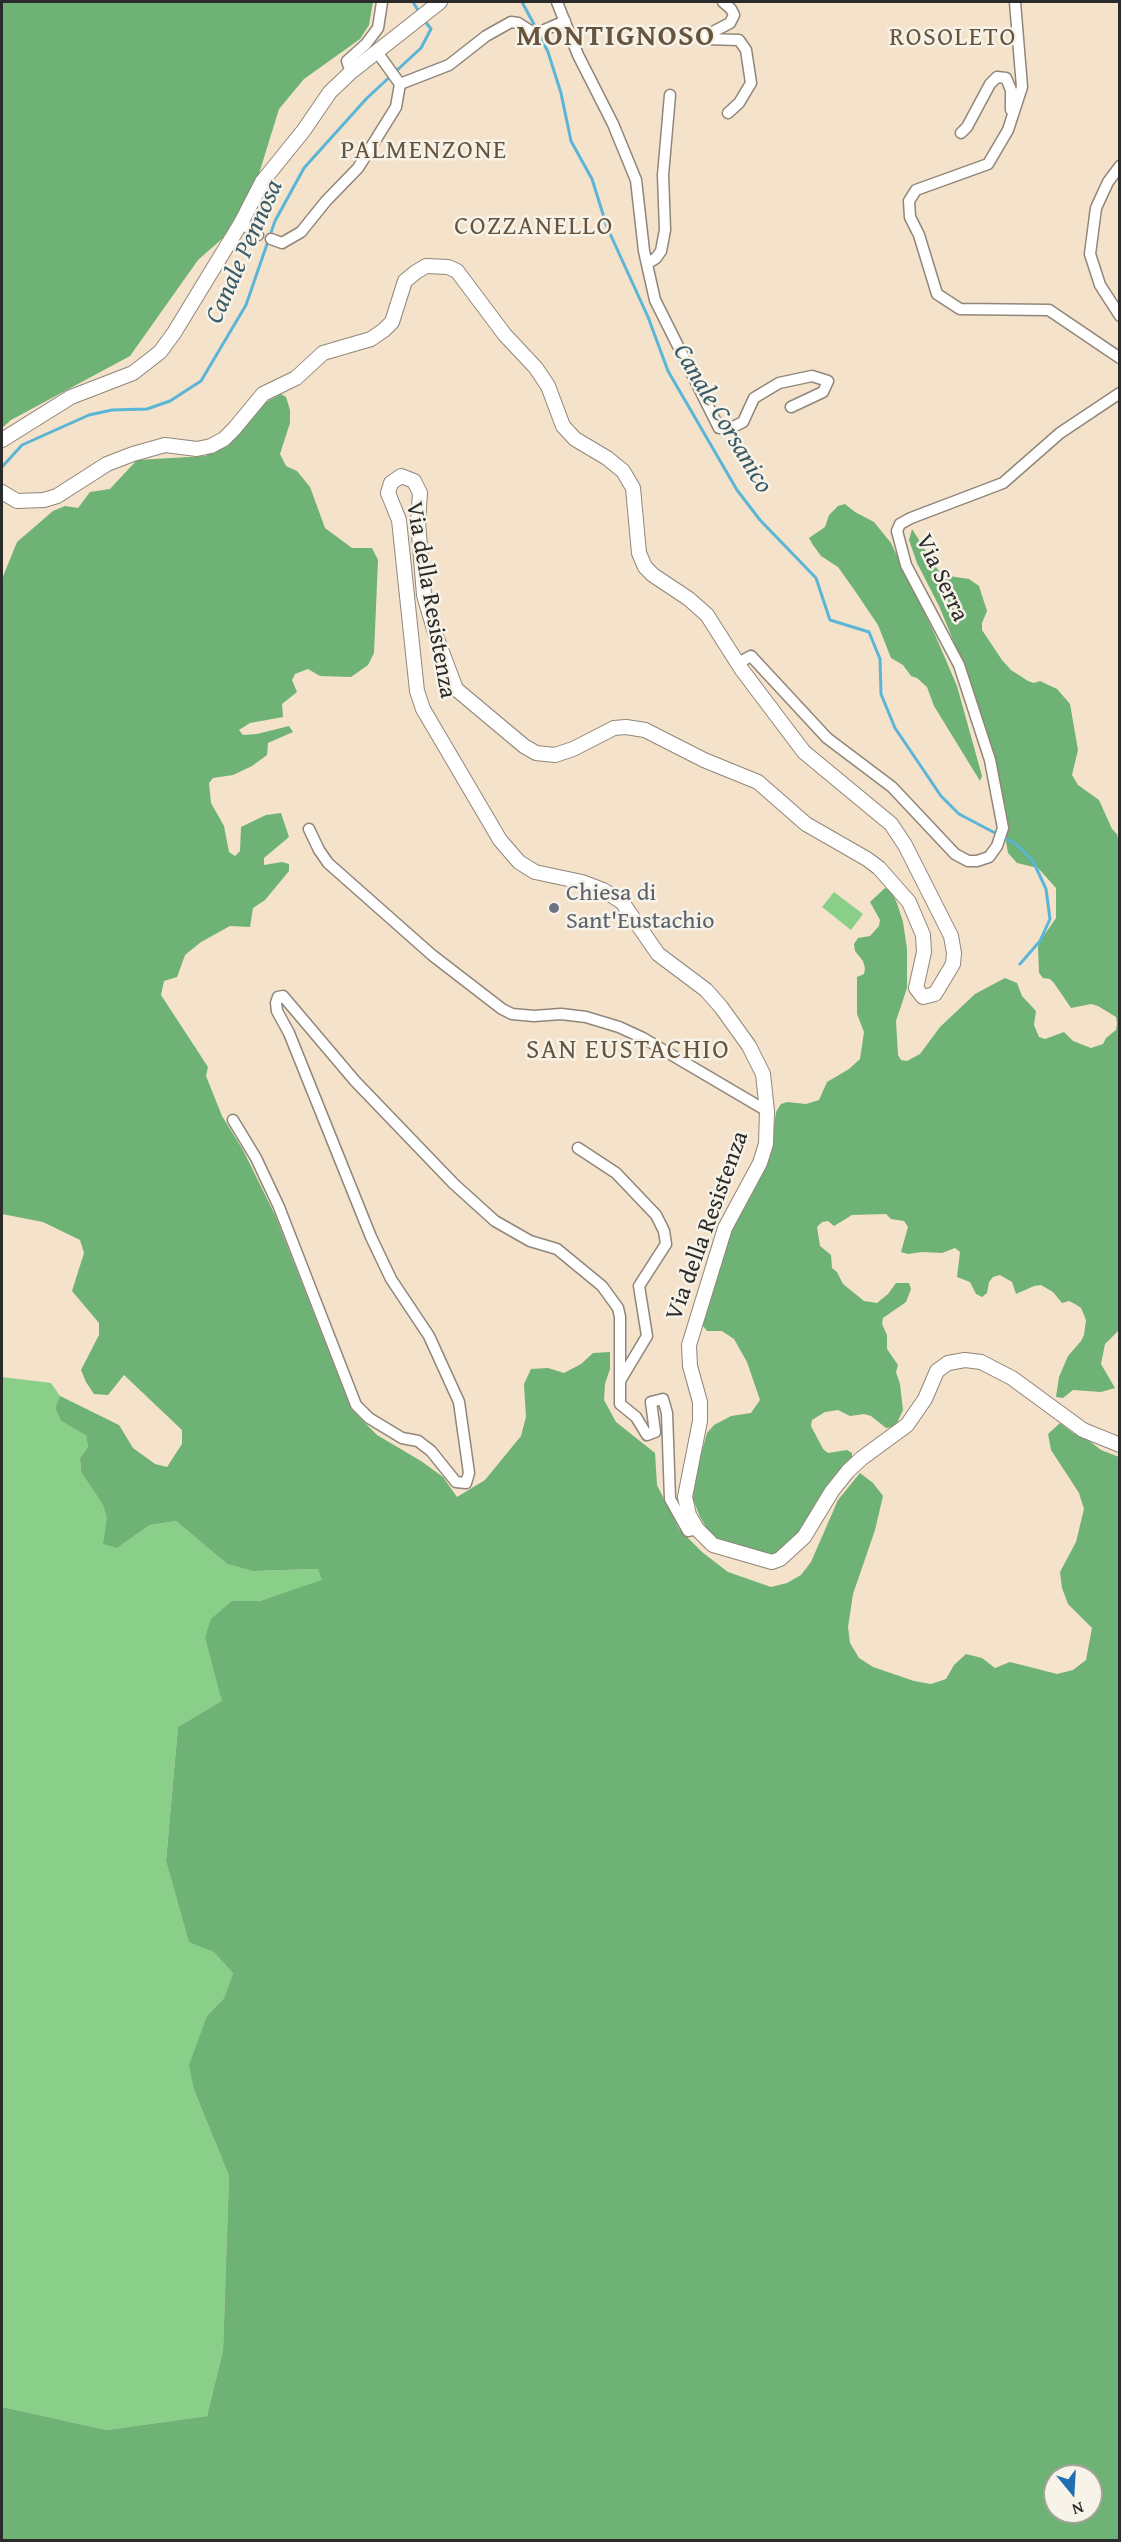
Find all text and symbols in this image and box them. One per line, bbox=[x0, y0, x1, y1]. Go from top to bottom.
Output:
district label: MONTIGNOSO bbox=[516, 19, 716, 55]
district label: ROSOLETO bbox=[889, 22, 1017, 54]
district label: PALMENZONE bbox=[340, 135, 508, 167]
water label: Canale Pennosa bbox=[199, 175, 291, 329]
district label: COZZANELLO bbox=[454, 211, 614, 243]
water label: Canale Corsanico bbox=[665, 339, 779, 499]
street label: Via della Resistenza bbox=[399, 499, 461, 701]
street label: Via Serra bbox=[908, 530, 974, 626]
place label: Chiesa di Sant'Eustachio bbox=[566, 880, 714, 936]
marker: Chiesa di Sant'Eustachio bbox=[547, 901, 561, 915]
district label: SAN EUSTACHIO bbox=[526, 1035, 730, 1067]
street label: Via della Resistenza bbox=[660, 1127, 756, 1325]
north arrow bbox=[1043, 2464, 1103, 2524]
text: N bbox=[1069, 2496, 1087, 2522]

